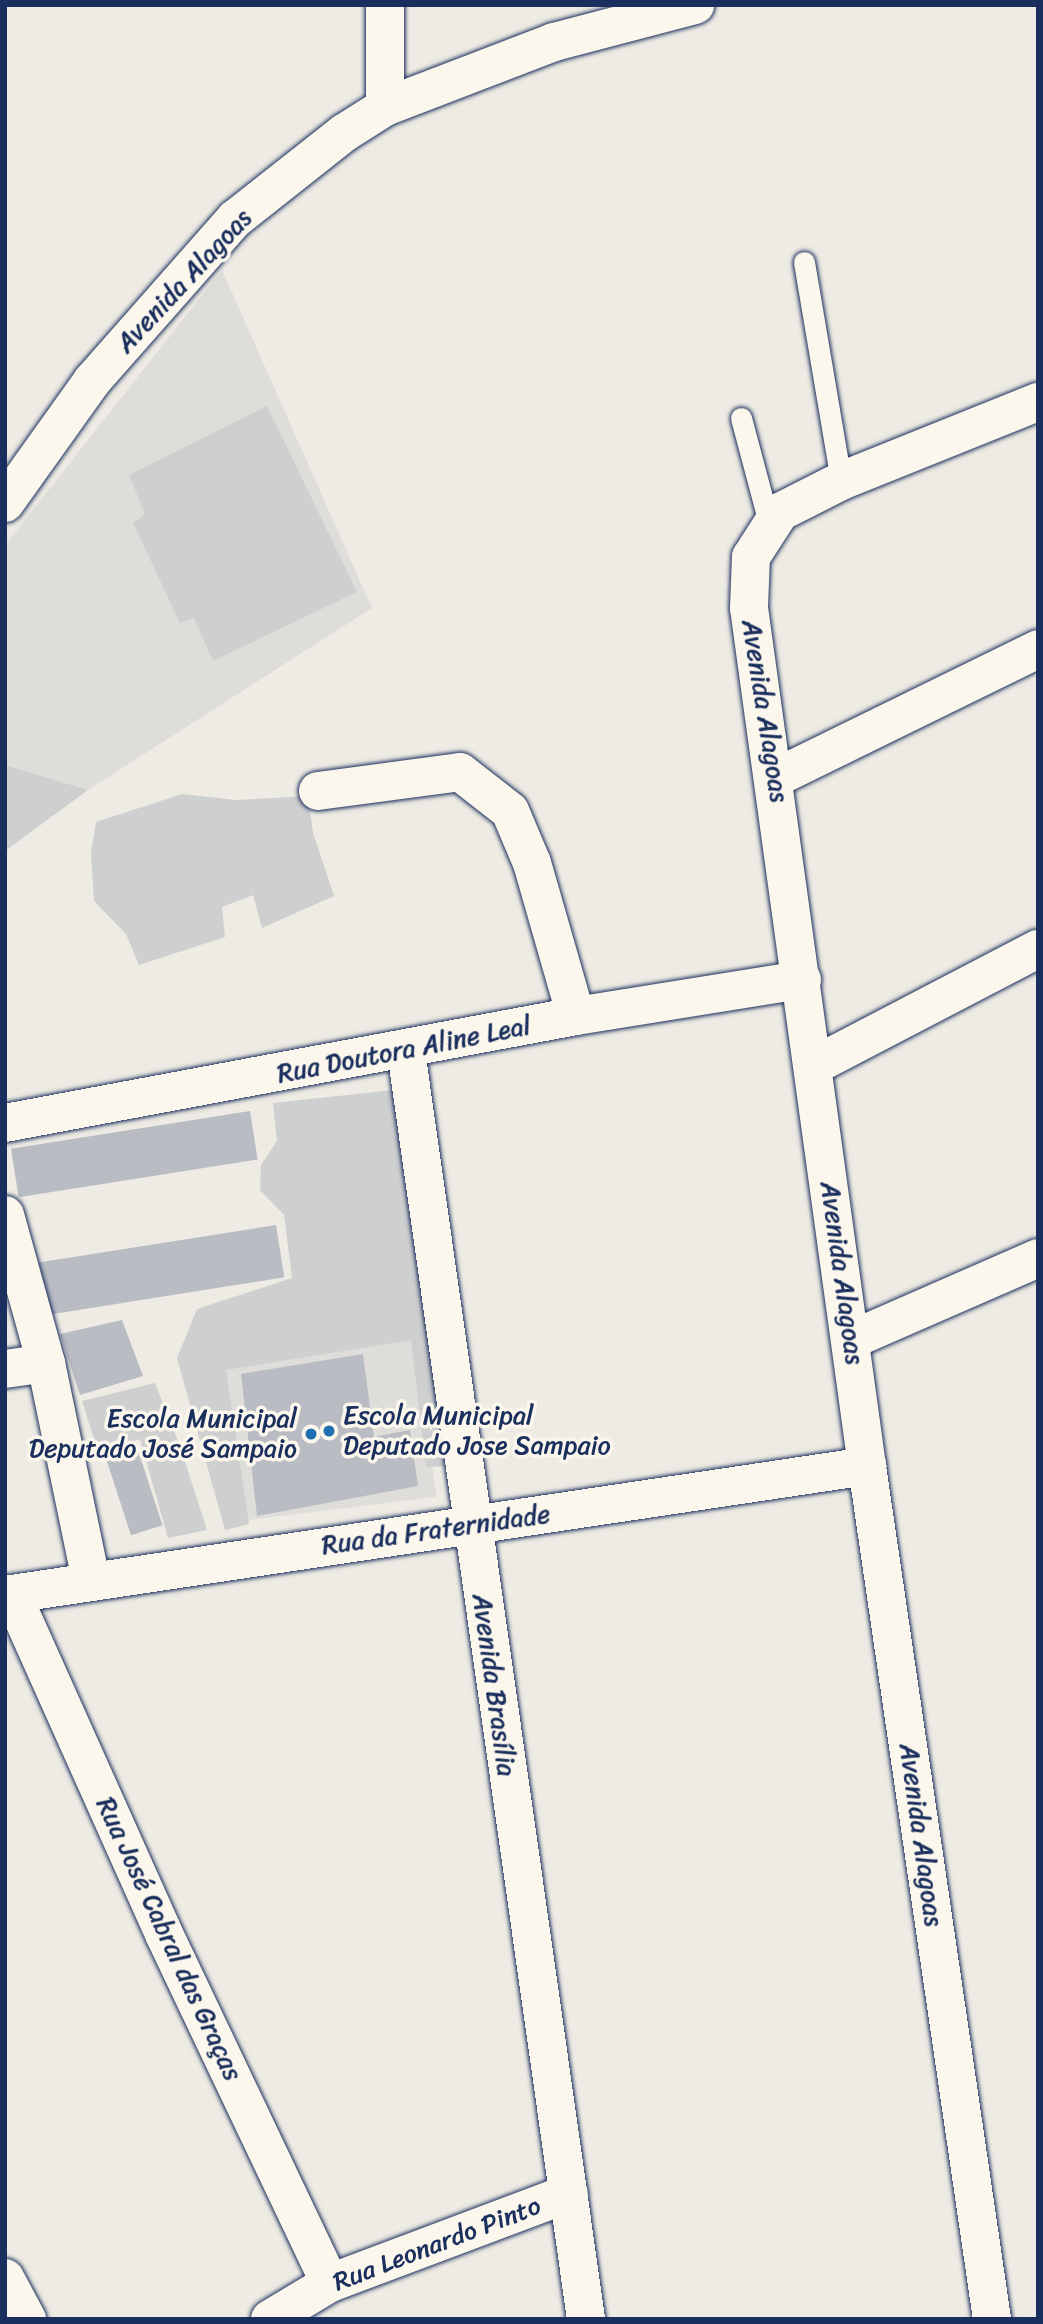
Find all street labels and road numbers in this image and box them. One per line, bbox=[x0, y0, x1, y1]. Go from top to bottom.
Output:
street label: Avenida Alagoas bbox=[110, 203, 258, 359]
street label: Avenida Alagoas bbox=[735, 617, 795, 805]
street label: Rua Doutora Aline Leal bbox=[274, 1010, 534, 1090]
street label: Avenida Alagoas bbox=[814, 1179, 870, 1367]
street label: Rua da Fraternidade bbox=[319, 1498, 553, 1562]
street label: Avenida Brasília bbox=[466, 1592, 522, 1778]
street label: Avenida Alagoas bbox=[893, 1741, 949, 1929]
street label: Rua José Cabral das Graças bbox=[89, 1791, 249, 2087]
street label: Rua Leonardo Pinto bbox=[328, 2190, 546, 2298]

